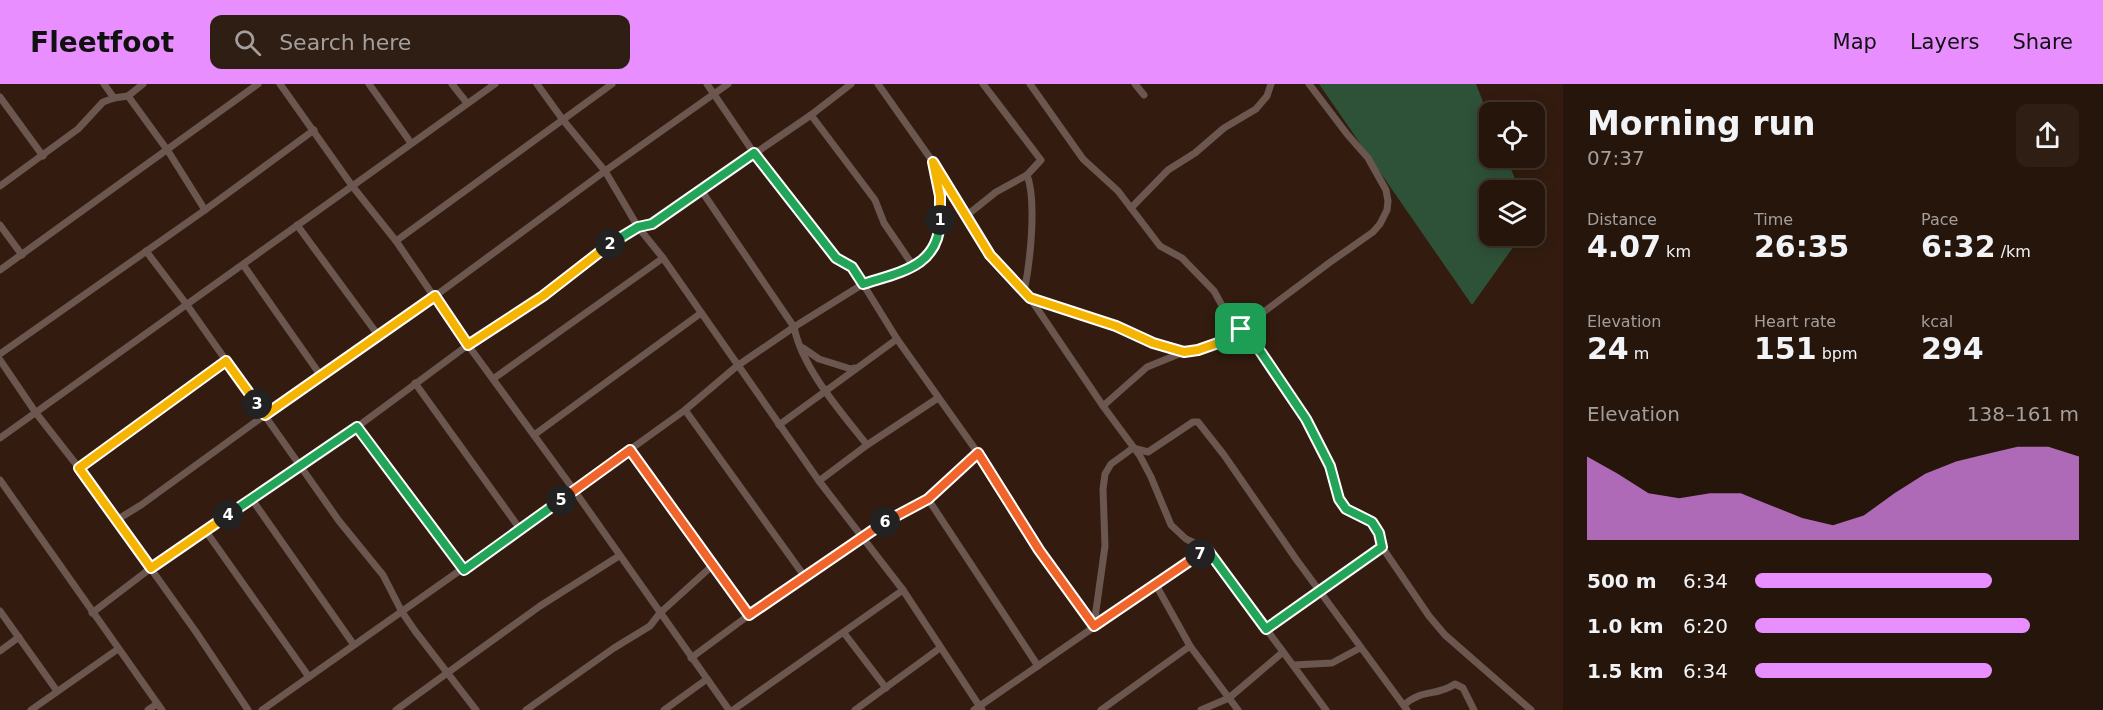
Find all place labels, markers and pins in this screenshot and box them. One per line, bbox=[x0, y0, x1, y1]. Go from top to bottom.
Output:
pin: 1 bbox=[925, 205, 955, 235]
pin: 2 bbox=[595, 229, 625, 259]
pin bbox=[1215, 303, 1266, 354]
pin: 3 bbox=[242, 389, 272, 419]
pin: 5 bbox=[546, 485, 576, 515]
pin: 4 bbox=[213, 500, 243, 530]
pin: 6 bbox=[870, 507, 900, 537]
pin: 7 bbox=[1185, 539, 1215, 569]

